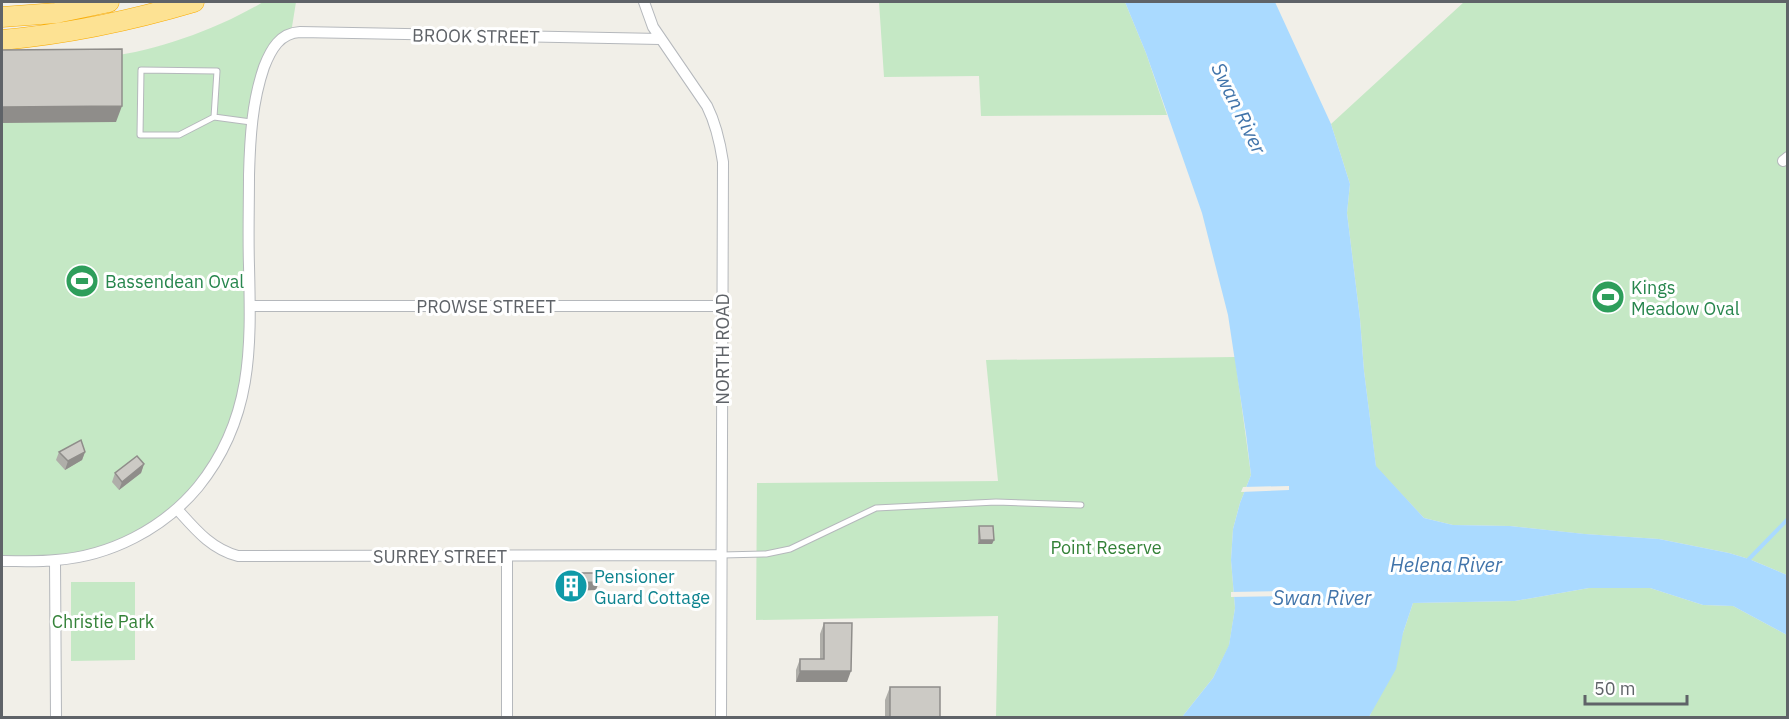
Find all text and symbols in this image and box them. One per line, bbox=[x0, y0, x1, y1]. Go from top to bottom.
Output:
street label: BROOK STREET bbox=[412, 23, 540, 49]
water label: Swan River bbox=[1205, 58, 1273, 159]
sports icon: Bassendean Oval bbox=[64, 263, 100, 299]
place label: Bassendean Oval bbox=[105, 270, 244, 293]
place label: Kings Meadow Oval bbox=[1631, 276, 1740, 320]
sports icon: Kings Meadow Oval bbox=[1590, 279, 1626, 315]
street label: NORTH ROAD bbox=[711, 293, 734, 405]
street label: PROWSE STREET bbox=[416, 295, 556, 318]
park label: Point Reserve bbox=[1050, 536, 1162, 559]
street label: SURREY STREET bbox=[373, 545, 507, 568]
water label: Helena River bbox=[1390, 551, 1503, 578]
place label: Pensioner Guard Cottage bbox=[594, 565, 710, 609]
building icon: Pensioner Guard Cottage bbox=[553, 568, 589, 604]
water label: Swan River bbox=[1273, 584, 1372, 611]
park label: Christie Park bbox=[52, 610, 155, 633]
scale bar bbox=[1585, 668, 1687, 706]
text: 50 m bbox=[1594, 677, 1636, 700]

